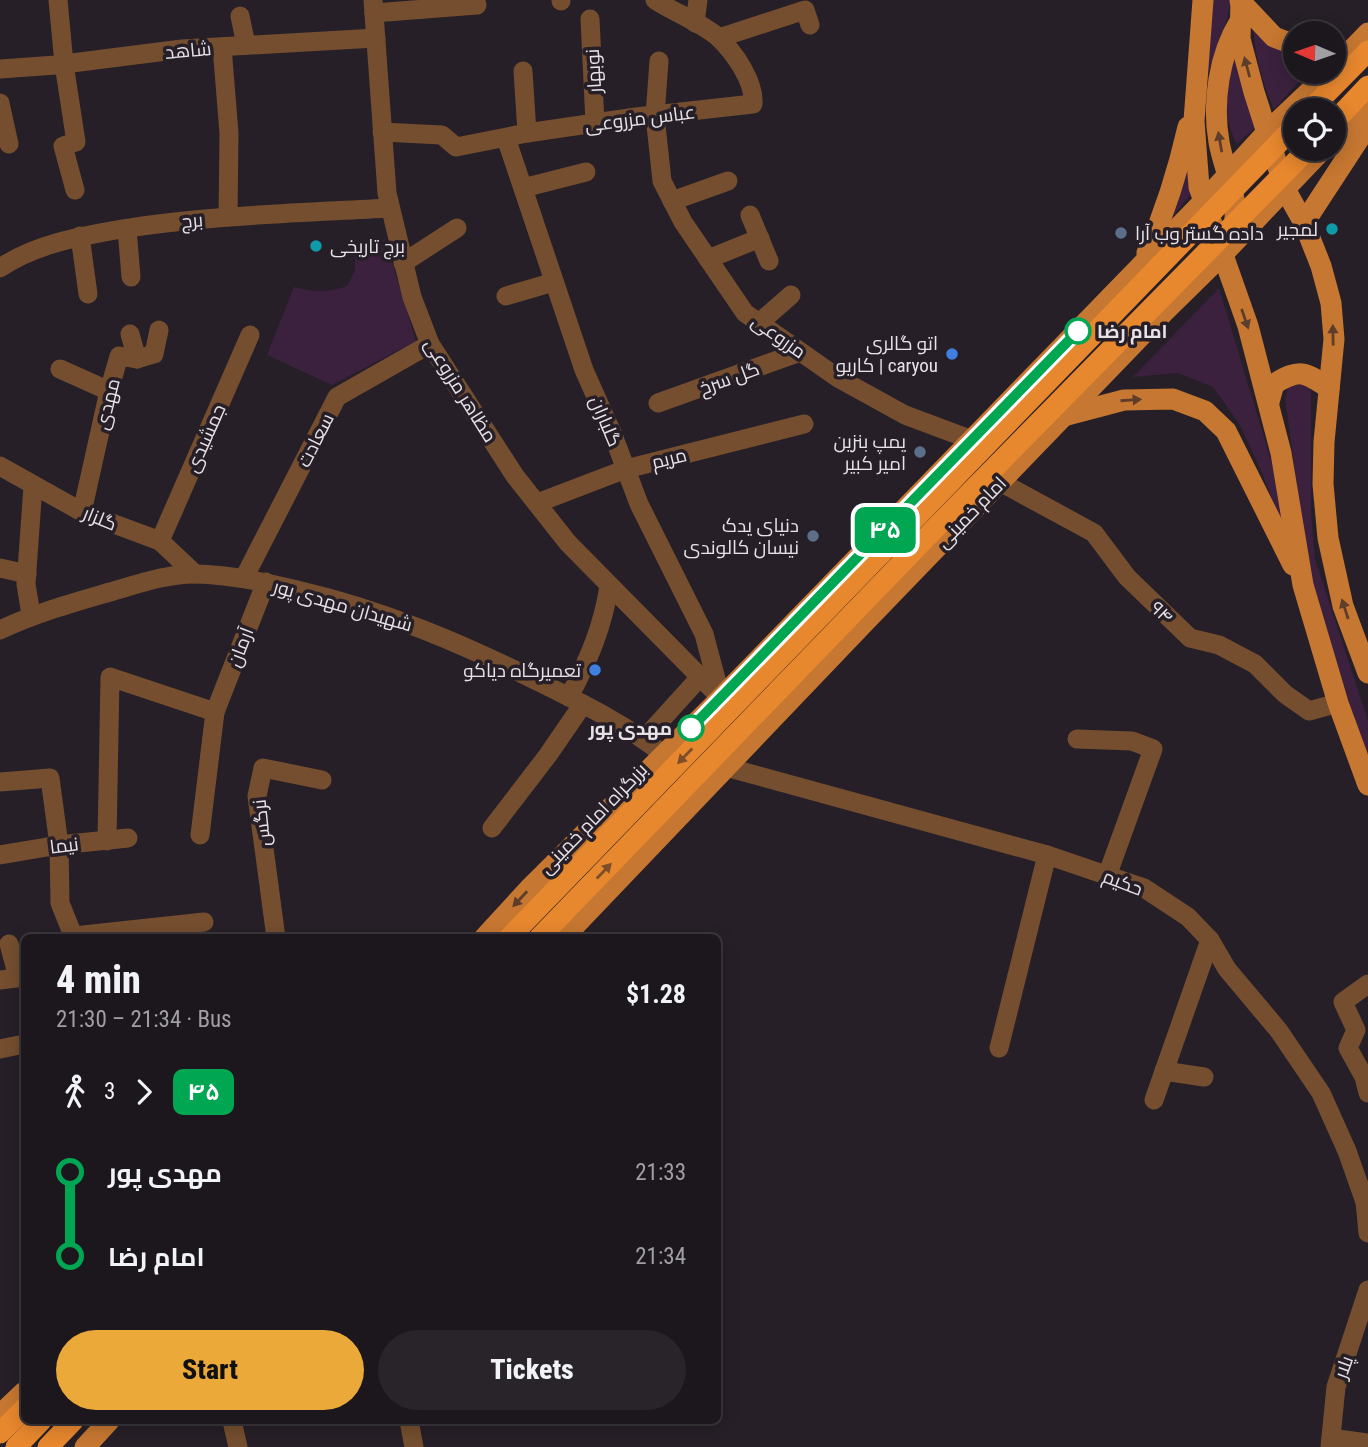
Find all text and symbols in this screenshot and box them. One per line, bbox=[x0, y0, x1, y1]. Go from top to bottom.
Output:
north arrow bbox=[1283, 21, 1346, 84]
map controls bbox=[1283, 21, 1346, 161]
street label: شاهد bbox=[164, 37, 212, 64]
street label: نوبهار bbox=[581, 48, 606, 95]
one-way arrow bbox=[1241, 55, 1252, 77]
button: locate bbox=[1283, 98, 1346, 161]
street label: عباس مزروعی bbox=[584, 100, 697, 137]
one-way arrow bbox=[1214, 131, 1225, 153]
street label: برج bbox=[180, 208, 204, 235]
place label: لمجیر bbox=[1276, 218, 1318, 241]
marker: لمجیر bbox=[1324, 221, 1340, 237]
place label: داده گستر وب آرا bbox=[1135, 222, 1264, 245]
marker: داده گستر وب آرا bbox=[1113, 225, 1129, 241]
place label: برج تاریخی bbox=[330, 235, 405, 260]
marker: برج تاریخی bbox=[308, 238, 324, 254]
street label: مزروعی bbox=[747, 309, 810, 363]
one-way arrow bbox=[1240, 309, 1251, 330]
marker: امام رضا bbox=[1065, 318, 1091, 344]
place label: امام رضا bbox=[1097, 320, 1168, 345]
one-way arrow bbox=[1327, 324, 1339, 346]
place label: اتو گالری کاریو | caryou bbox=[836, 332, 938, 377]
street label: مظاهر مزروعی bbox=[419, 334, 502, 447]
marker: اتو گالری کاریو | caryou bbox=[944, 346, 960, 362]
street label: گل سرخ bbox=[696, 357, 763, 402]
street label: مهدی bbox=[90, 376, 125, 432]
street label: گلباران bbox=[585, 392, 626, 450]
one-way arrow bbox=[1120, 395, 1142, 406]
street label: جمشیدی bbox=[180, 400, 231, 476]
street label: سعادت bbox=[292, 409, 339, 471]
place label: پمپ بنزین امیر کبیر bbox=[834, 430, 906, 475]
street label: مریم bbox=[649, 443, 690, 476]
marker: پمپ بنزین امیر کبیر bbox=[912, 444, 928, 460]
street label: امام خمینی bbox=[932, 472, 1013, 554]
street label: گلزار bbox=[79, 501, 120, 536]
line badge: ۴۵ bbox=[854, 507, 917, 553]
place label: دنیای یدک نیسان کالوندی bbox=[683, 514, 799, 559]
text: ۴۵ bbox=[869, 516, 901, 544]
marker: دنیای یدک نیسان کالوندی bbox=[805, 528, 821, 544]
street label: شهیدان مهدی پور bbox=[269, 574, 415, 637]
street label: ۹۴ bbox=[1146, 596, 1178, 628]
one-way arrow bbox=[1339, 599, 1349, 620]
street label: آرمان bbox=[222, 624, 258, 670]
place label: تعمیرگاه دیاکو bbox=[463, 659, 581, 682]
marker: تعمیرگاه دیاکو bbox=[587, 662, 603, 678]
marker: مهدی پور bbox=[678, 715, 704, 741]
place label: مهدی پور bbox=[588, 717, 672, 742]
one-way arrow bbox=[678, 747, 694, 764]
street label: بزرگراه امام خمینی bbox=[535, 758, 654, 880]
street label: نرگس bbox=[248, 798, 275, 848]
street label: نیما bbox=[48, 832, 80, 859]
one-way arrow bbox=[595, 863, 611, 880]
street label: حکیم bbox=[1099, 864, 1146, 902]
one-way arrow bbox=[512, 890, 528, 908]
text: 4 min bbox=[56, 958, 141, 1002]
text: $1.28 bbox=[626, 979, 686, 1009]
text: 21:30 – 21:34 · Bus bbox=[56, 1006, 232, 1033]
icon: walk bbox=[56, 1073, 94, 1111]
icon: forward bbox=[125, 1073, 163, 1111]
text: 3 bbox=[104, 1078, 115, 1105]
text: ۴۵ bbox=[187, 1078, 220, 1106]
text: مهدی پور bbox=[108, 1158, 222, 1188]
text: 21:33 bbox=[635, 1159, 686, 1186]
text: امام رضا bbox=[108, 1242, 205, 1272]
text: 21:34 bbox=[635, 1243, 686, 1270]
button: Start bbox=[56, 1330, 364, 1410]
button: Tickets bbox=[378, 1330, 686, 1410]
street label: پلار bbox=[1328, 1353, 1359, 1383]

